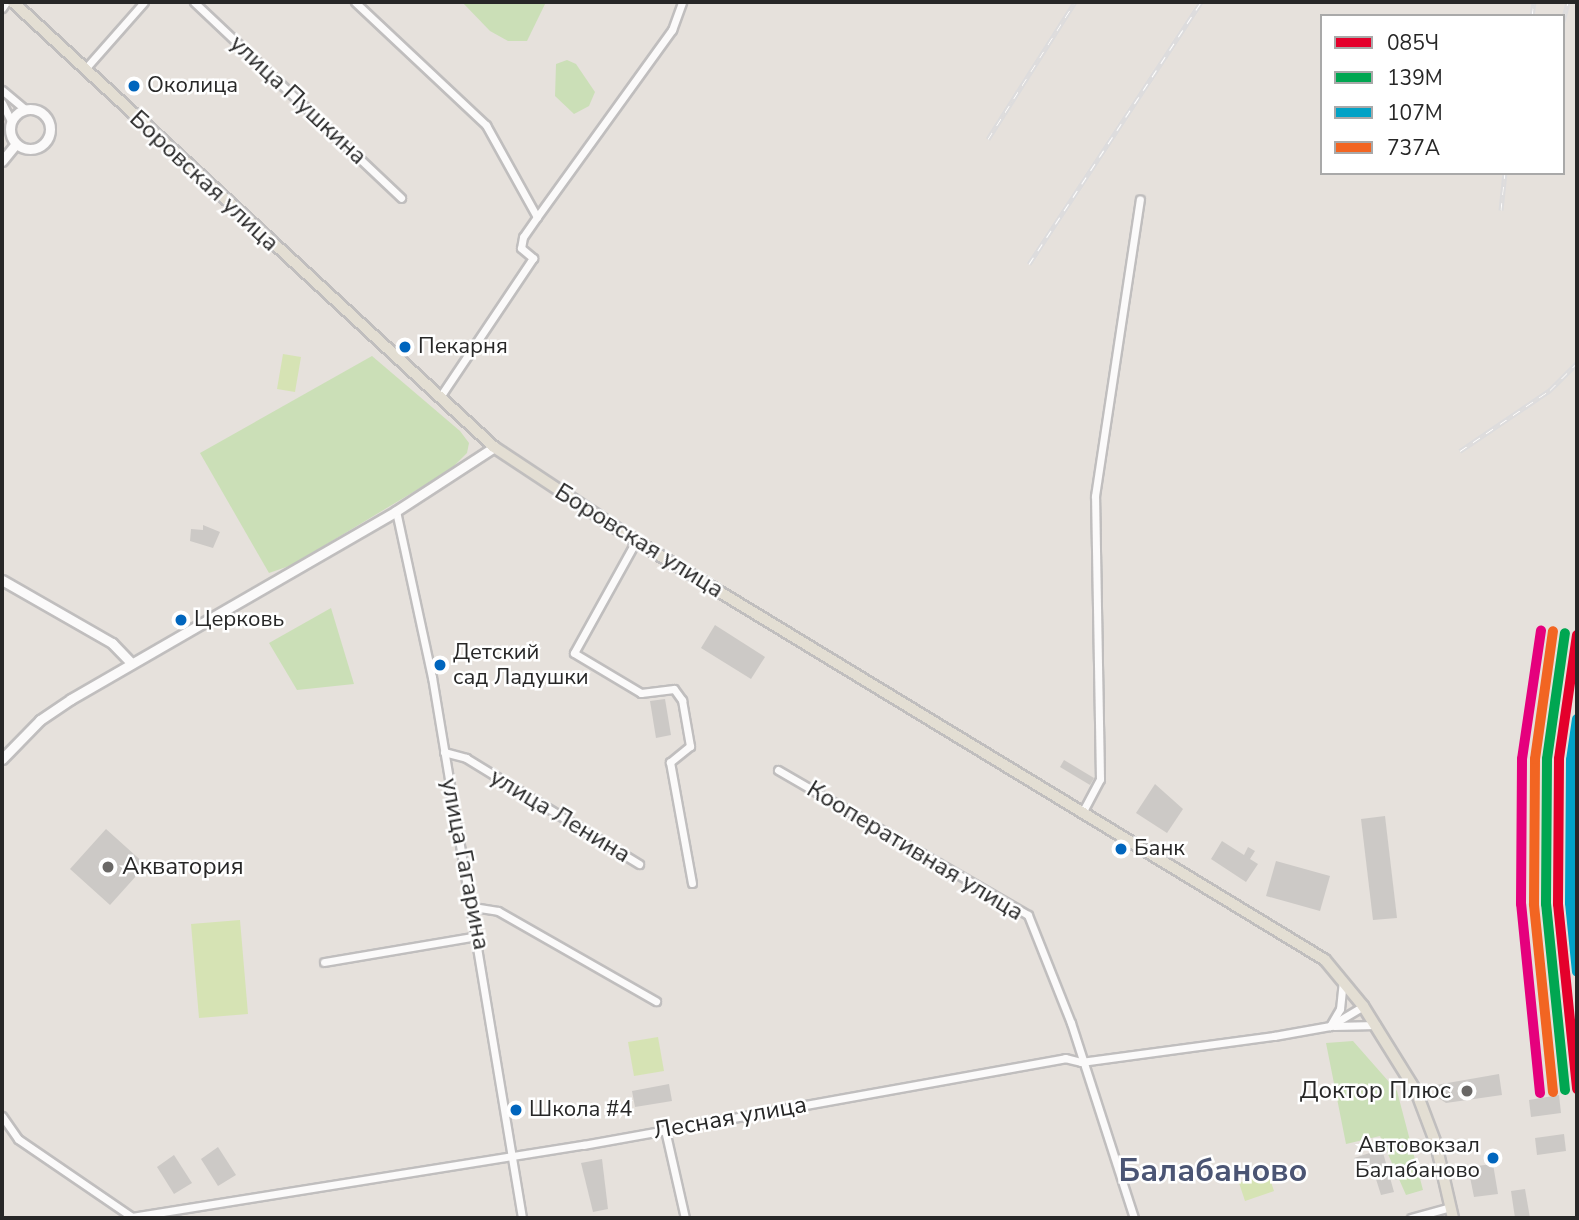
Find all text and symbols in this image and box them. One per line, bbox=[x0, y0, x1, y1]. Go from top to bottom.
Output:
legend bbox=[1320, 14, 1565, 175]
street label: улица Пушкина bbox=[224, 29, 372, 171]
text: 085Ч bbox=[1387, 29, 1439, 57]
text: 139М bbox=[1387, 64, 1443, 92]
place label: Околица bbox=[147, 73, 238, 99]
marker: Околица bbox=[127, 79, 141, 93]
text: 107М bbox=[1387, 99, 1443, 127]
street label: Боровская улица bbox=[123, 105, 285, 257]
text: 737А bbox=[1387, 134, 1440, 162]
place label: Пекарня bbox=[418, 334, 508, 360]
marker: Пекарня bbox=[398, 340, 412, 354]
street label: Боровская улица bbox=[549, 478, 729, 604]
place label: Церковь bbox=[194, 607, 284, 633]
marker: Церковь bbox=[174, 613, 188, 627]
place label: Детский сад Ладушки bbox=[453, 639, 589, 690]
marker: Детский сад Ладушки bbox=[433, 658, 447, 672]
street label: улица Ленина bbox=[484, 763, 636, 869]
street label: Кооперативная улица bbox=[802, 775, 1028, 927]
street label: улица Гагарина bbox=[434, 776, 496, 952]
place label: Банк bbox=[1134, 836, 1185, 862]
marker: Банк bbox=[1114, 842, 1128, 856]
place label: Акватория bbox=[122, 853, 244, 881]
marker: Акватория bbox=[100, 859, 116, 875]
place label: Доктор Плюс bbox=[1300, 1077, 1451, 1105]
marker: Доктор Плюс bbox=[1457, 1081, 1477, 1101]
street label: Лесная улица bbox=[651, 1090, 809, 1146]
place label: Школа #4 bbox=[529, 1097, 633, 1123]
marker: Школа #4 bbox=[509, 1103, 523, 1117]
place label: Автовокзал Балабаново bbox=[1355, 1132, 1480, 1184]
marker: Автовокзал Балабаново bbox=[1486, 1151, 1500, 1165]
district label: Балабаново bbox=[1119, 1152, 1307, 1190]

